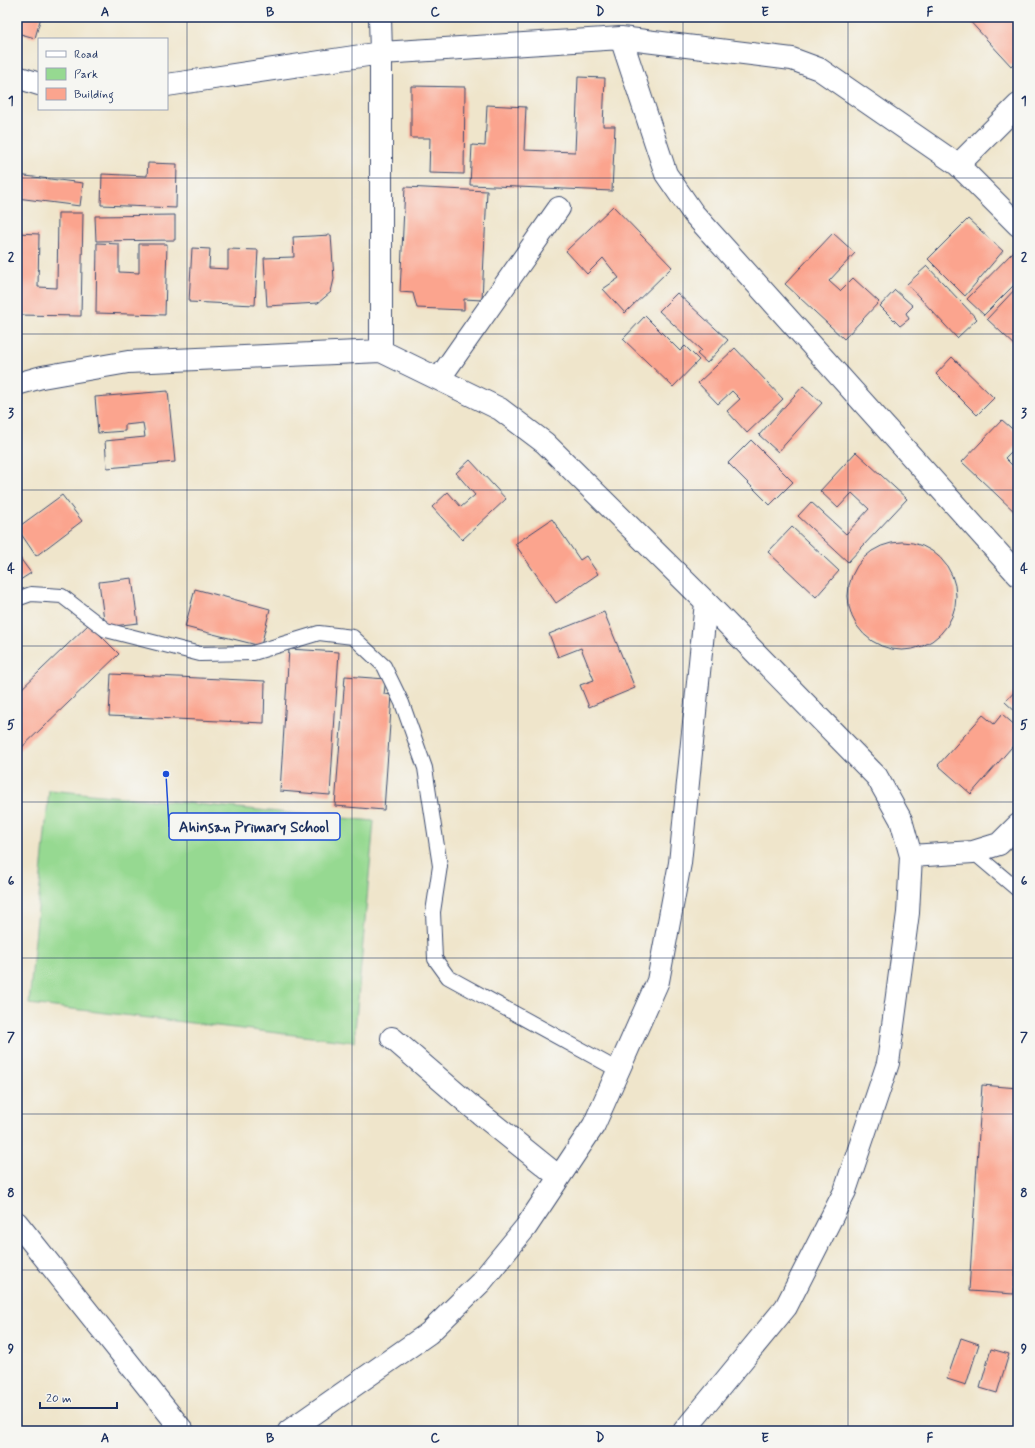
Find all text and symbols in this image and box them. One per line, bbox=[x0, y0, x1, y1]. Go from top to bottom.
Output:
text: A bbox=[101, 4, 109, 21]
text: B bbox=[266, 4, 275, 21]
text: C bbox=[430, 4, 440, 21]
text: D bbox=[596, 4, 605, 21]
text: E bbox=[761, 4, 769, 21]
text: F bbox=[927, 4, 934, 21]
legend bbox=[38, 38, 168, 110]
text: Road bbox=[74, 47, 98, 63]
text: Park bbox=[74, 67, 98, 83]
text: Building bbox=[74, 87, 114, 104]
text: 1 bbox=[8, 93, 14, 110]
text: 1 bbox=[1021, 93, 1027, 110]
text: 2 bbox=[8, 249, 15, 266]
text: 2 bbox=[1021, 249, 1028, 266]
text: 3 bbox=[8, 405, 14, 422]
text: 3 bbox=[1021, 405, 1027, 422]
text: 4 bbox=[7, 561, 15, 578]
text: 4 bbox=[1020, 561, 1028, 578]
text: 5 bbox=[7, 717, 15, 734]
text: 5 bbox=[1020, 717, 1028, 734]
callout: Ahinsan Primary School bbox=[169, 813, 340, 840]
text: Ahinsan Primary School bbox=[179, 818, 329, 838]
text: 6 bbox=[8, 873, 15, 890]
text: 6 bbox=[1021, 873, 1028, 890]
text: 7 bbox=[7, 1029, 15, 1046]
text: 7 bbox=[1020, 1029, 1028, 1046]
text: 8 bbox=[7, 1185, 15, 1202]
text: 8 bbox=[1020, 1185, 1028, 1202]
text: 9 bbox=[8, 1341, 15, 1358]
text: 9 bbox=[1021, 1341, 1028, 1358]
scale bar bbox=[40, 1384, 117, 1410]
text: 20 m bbox=[46, 1391, 72, 1407]
text: A bbox=[101, 1430, 109, 1447]
text: B bbox=[266, 1430, 275, 1447]
text: C bbox=[430, 1430, 440, 1447]
text: D bbox=[596, 1430, 605, 1447]
text: E bbox=[761, 1430, 769, 1447]
text: F bbox=[927, 1430, 934, 1447]

